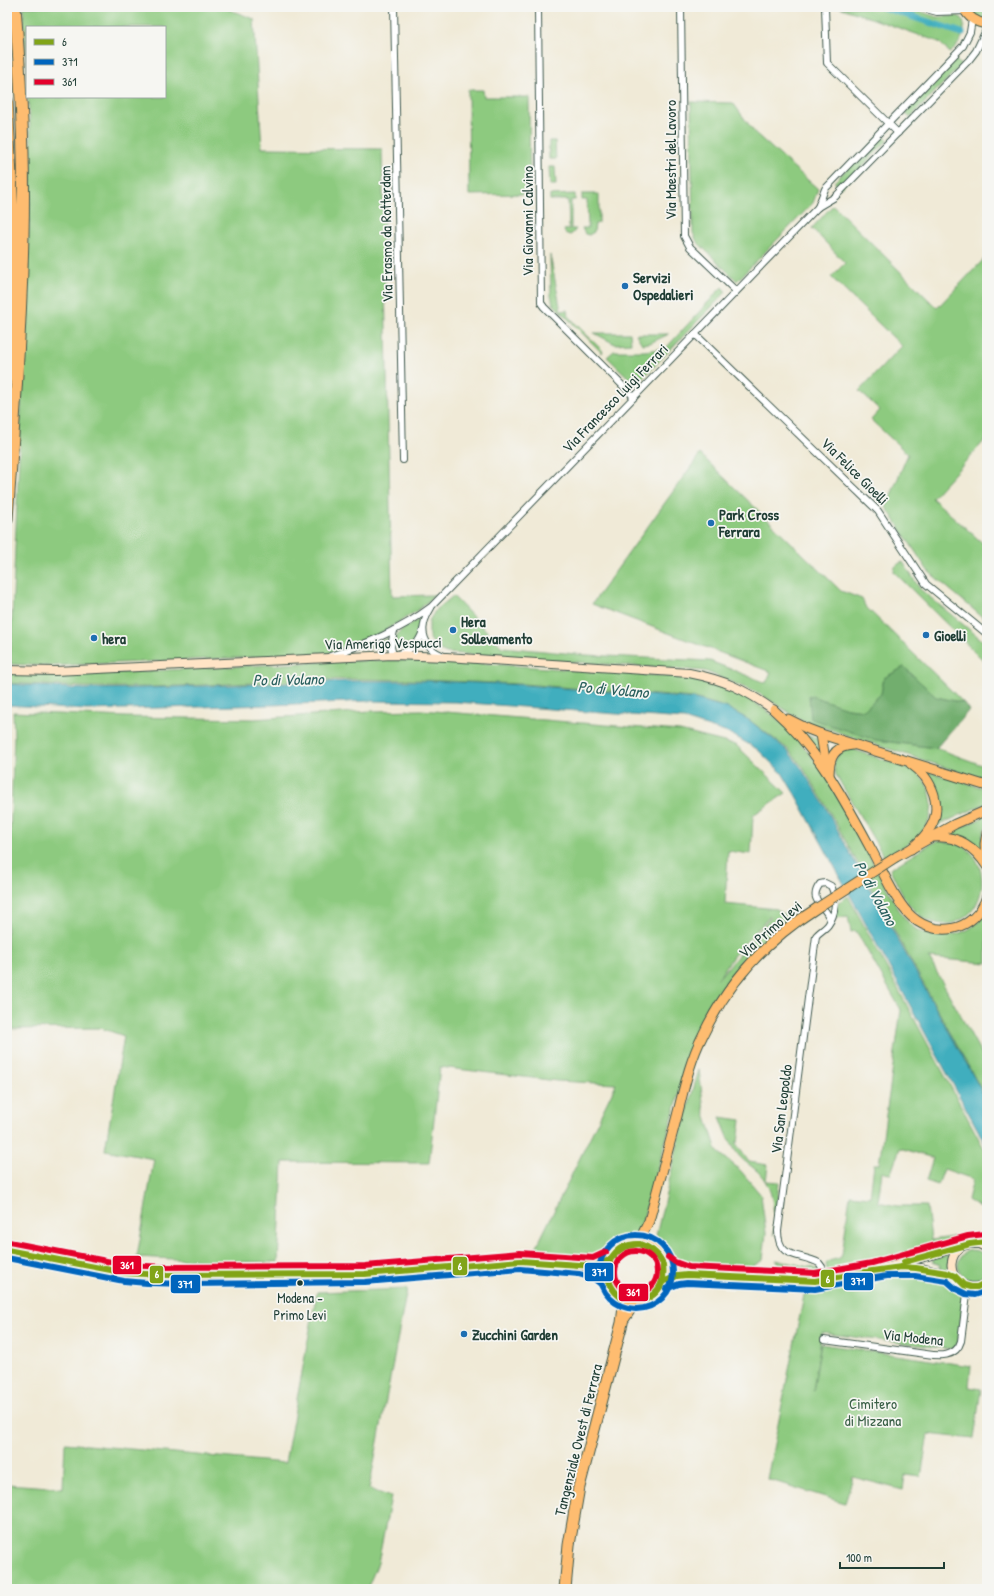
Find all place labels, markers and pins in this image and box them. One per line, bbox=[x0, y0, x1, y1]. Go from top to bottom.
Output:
place label: Servizi Ospedalieri bbox=[633, 267, 694, 306]
marker: Servizi Ospedalieri bbox=[620, 281, 630, 291]
place label: Park Cross Ferrara bbox=[718, 504, 779, 542]
marker: Park Cross Ferrara bbox=[706, 518, 716, 528]
place label: Hera Sollevamento bbox=[461, 611, 532, 649]
marker: Hera Sollevamento bbox=[448, 625, 458, 635]
place label: Gioelli bbox=[934, 625, 966, 646]
place label: hera bbox=[102, 628, 126, 649]
marker: Gioelli bbox=[921, 630, 931, 640]
marker: hera bbox=[89, 633, 99, 643]
marker: Modena - Primo Levi bbox=[295, 1278, 305, 1288]
place label: Modena - Primo Levi bbox=[273, 1288, 327, 1324]
place label: Zucchini Garden bbox=[472, 1324, 558, 1345]
marker: Zucchini Garden bbox=[459, 1329, 469, 1339]

